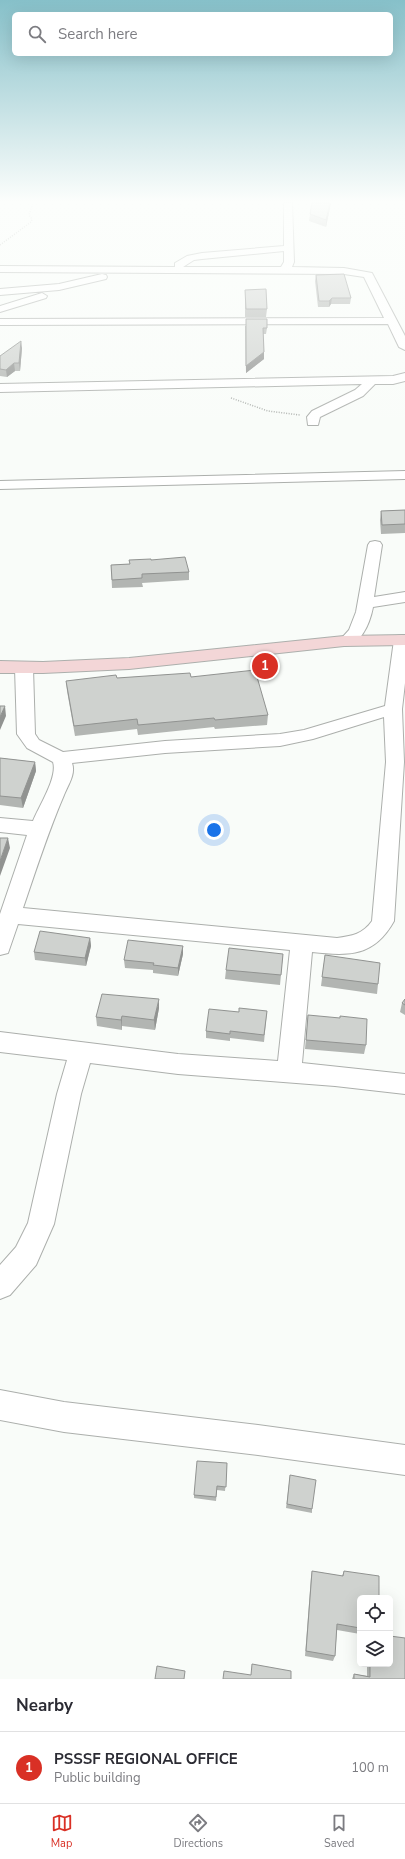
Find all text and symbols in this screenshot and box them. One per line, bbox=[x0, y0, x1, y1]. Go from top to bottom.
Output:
search box bbox=[12, 12, 393, 56]
icon: search bbox=[26, 23, 48, 45]
text: Search here bbox=[58, 24, 138, 44]
pin: 1 bbox=[252, 651, 278, 681]
your location bbox=[204, 820, 224, 840]
map controls bbox=[357, 1595, 393, 1667]
button: locate bbox=[357, 1595, 393, 1631]
button: layers bbox=[357, 1631, 393, 1667]
text: Nearby bbox=[16, 1694, 73, 1717]
text: PSSSF REGIONAL OFFICE bbox=[54, 1749, 238, 1769]
text: 1 bbox=[25, 1759, 33, 1777]
text: 100 m bbox=[351, 1759, 389, 1777]
text: Public building bbox=[54, 1769, 141, 1787]
tab: Map bbox=[51, 1812, 73, 1851]
tab: Directions bbox=[174, 1812, 223, 1851]
tab: Saved bbox=[324, 1812, 354, 1851]

